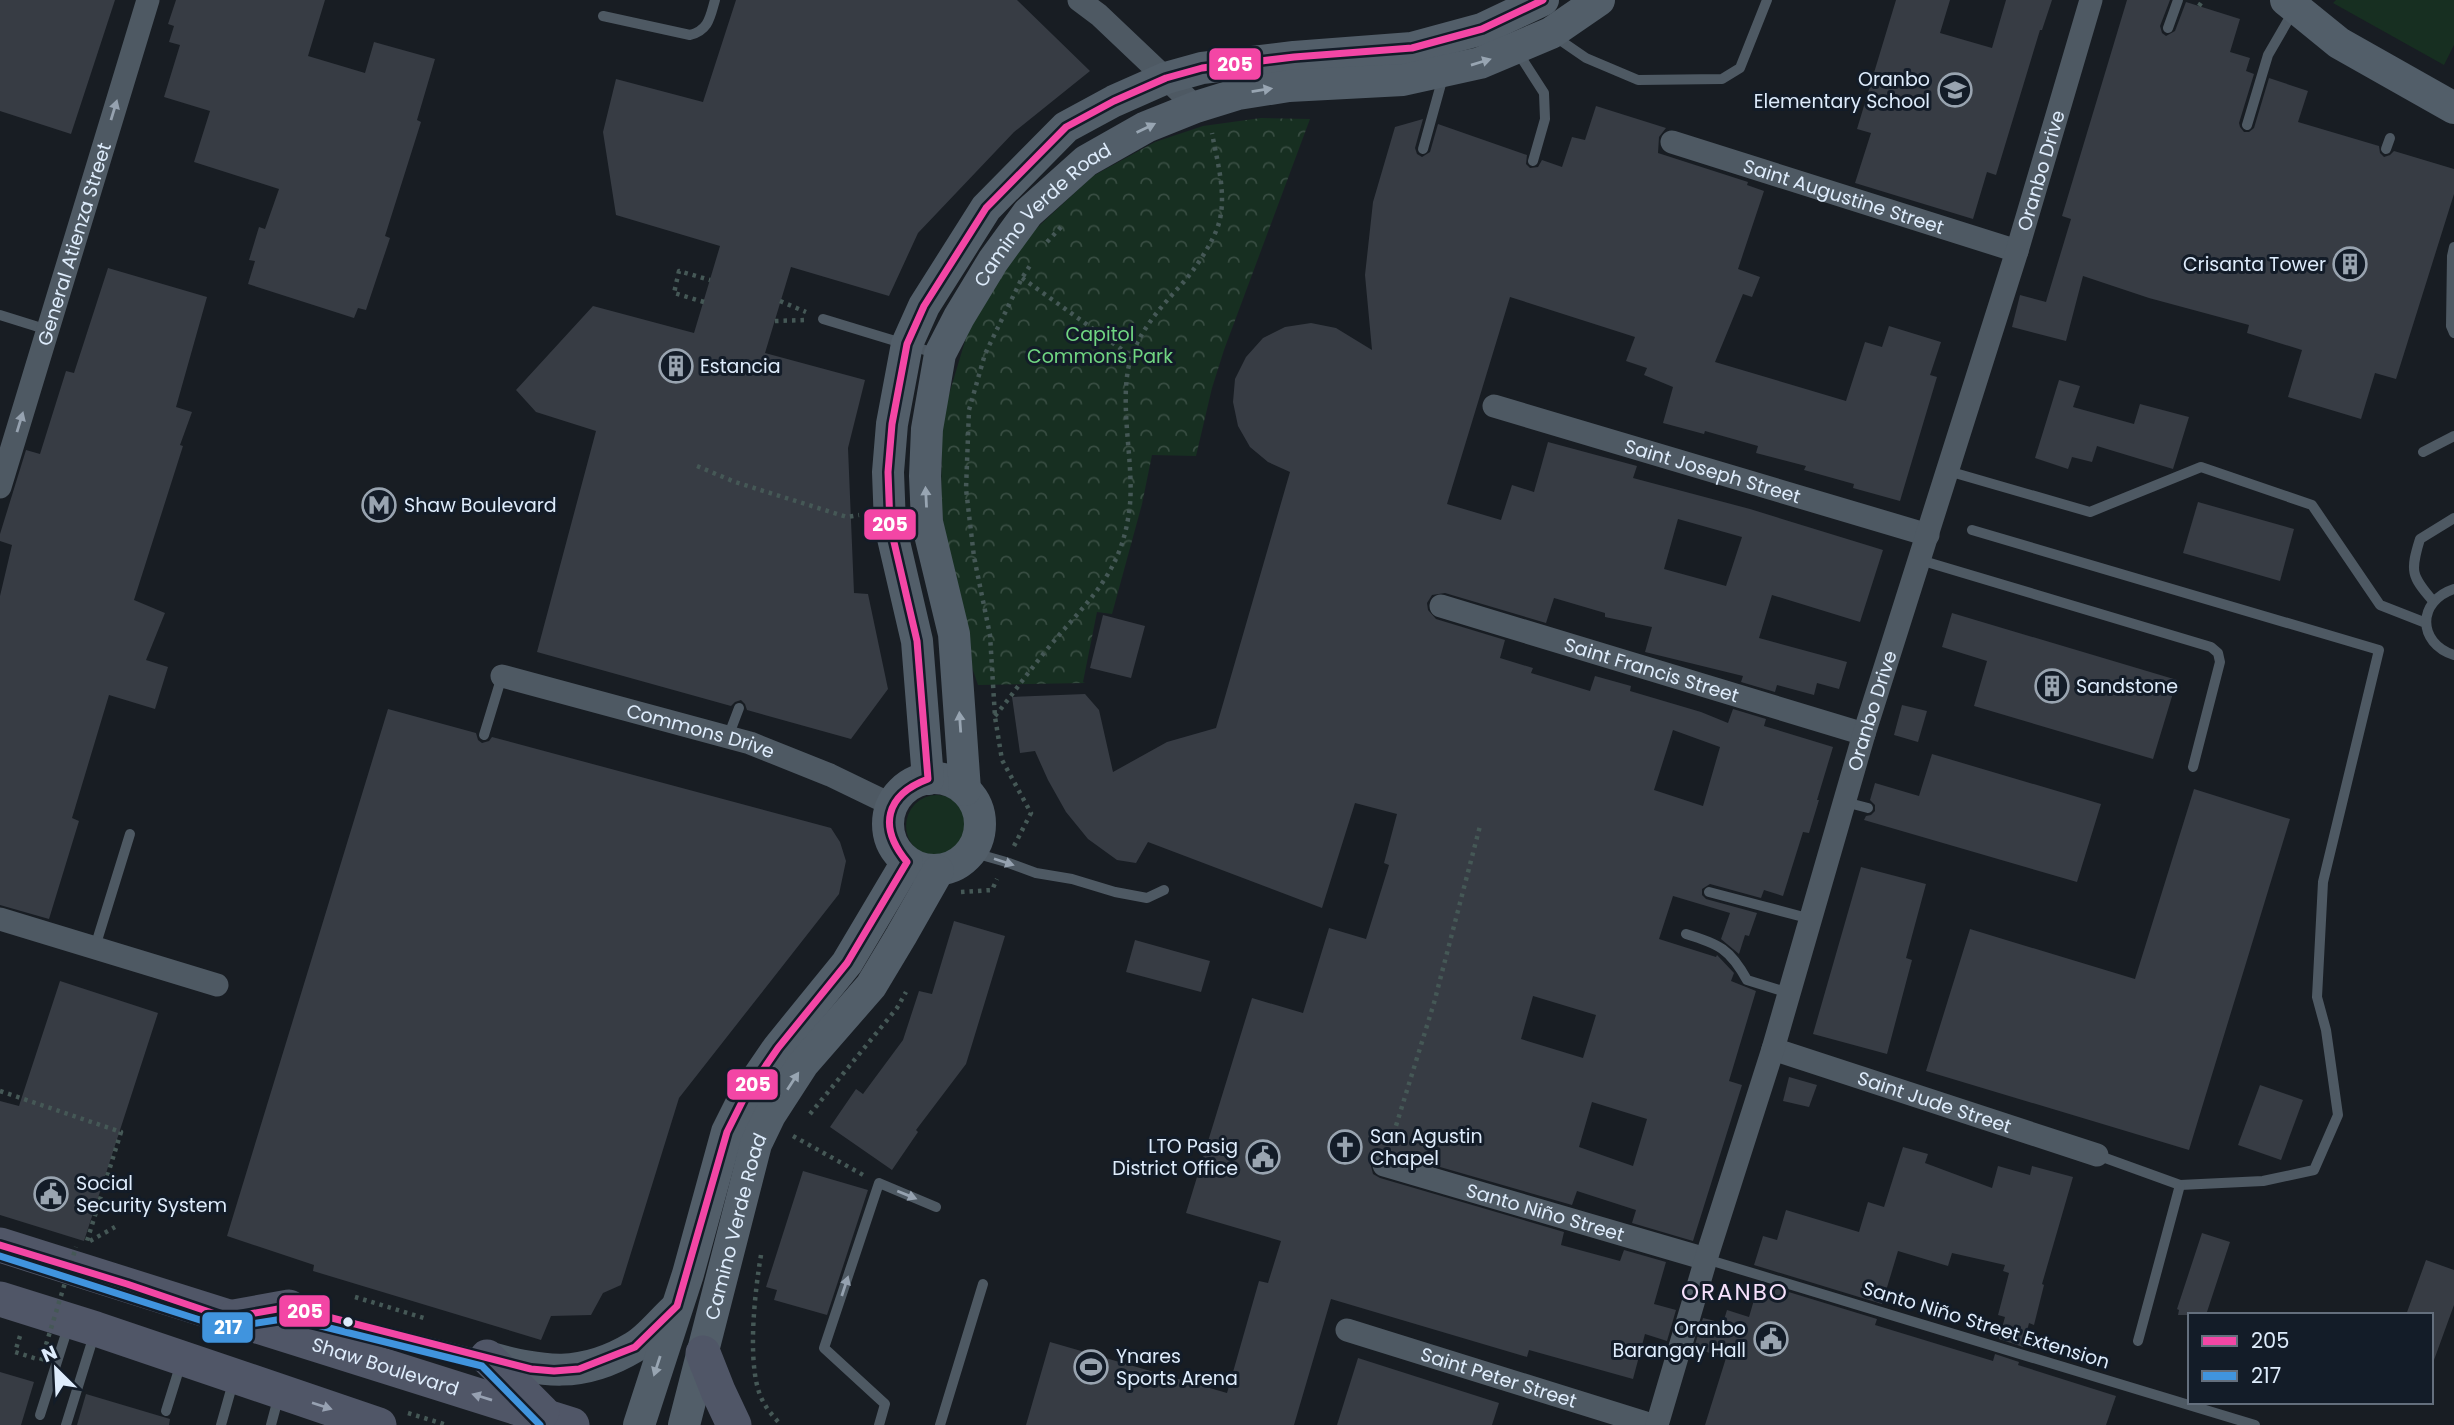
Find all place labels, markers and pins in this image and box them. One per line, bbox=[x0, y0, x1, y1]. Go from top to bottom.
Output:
place label: Oranbo Elementary School bbox=[1754, 66, 1930, 115]
school or university icon: Oranbo Elementary School bbox=[1936, 71, 1974, 109]
building icon: Crisanta Tower bbox=[2331, 245, 2369, 283]
place label: Crisanta Tower bbox=[2183, 251, 2326, 278]
building icon: Estancia bbox=[657, 347, 695, 385]
place label: Estancia bbox=[700, 353, 781, 380]
metro station icon: Shaw Boulevard bbox=[360, 486, 398, 524]
place label: Shaw Boulevard bbox=[404, 492, 557, 519]
building icon: Sandstone bbox=[2033, 667, 2071, 705]
place label: Sandstone bbox=[2076, 673, 2178, 700]
place label: San Agustin Chapel bbox=[1370, 1123, 1483, 1172]
church icon: San Agustin Chapel bbox=[1326, 1128, 1364, 1166]
place label: LTO Pasig District Office bbox=[1112, 1133, 1238, 1182]
public building icon: LTO Pasig District Office bbox=[1244, 1138, 1282, 1176]
place label: Social Security System bbox=[76, 1170, 227, 1219]
public building icon: Social Security System bbox=[32, 1175, 70, 1213]
unlabelled marker bbox=[341, 1315, 355, 1329]
place label: Oranbo Barangay Hall bbox=[1613, 1315, 1746, 1364]
public building icon: Oranbo Barangay Hall bbox=[1752, 1320, 1790, 1358]
place label: Ynares Sports Arena bbox=[1116, 1343, 1238, 1392]
sports icon: Ynares Sports Arena bbox=[1072, 1348, 1110, 1386]

